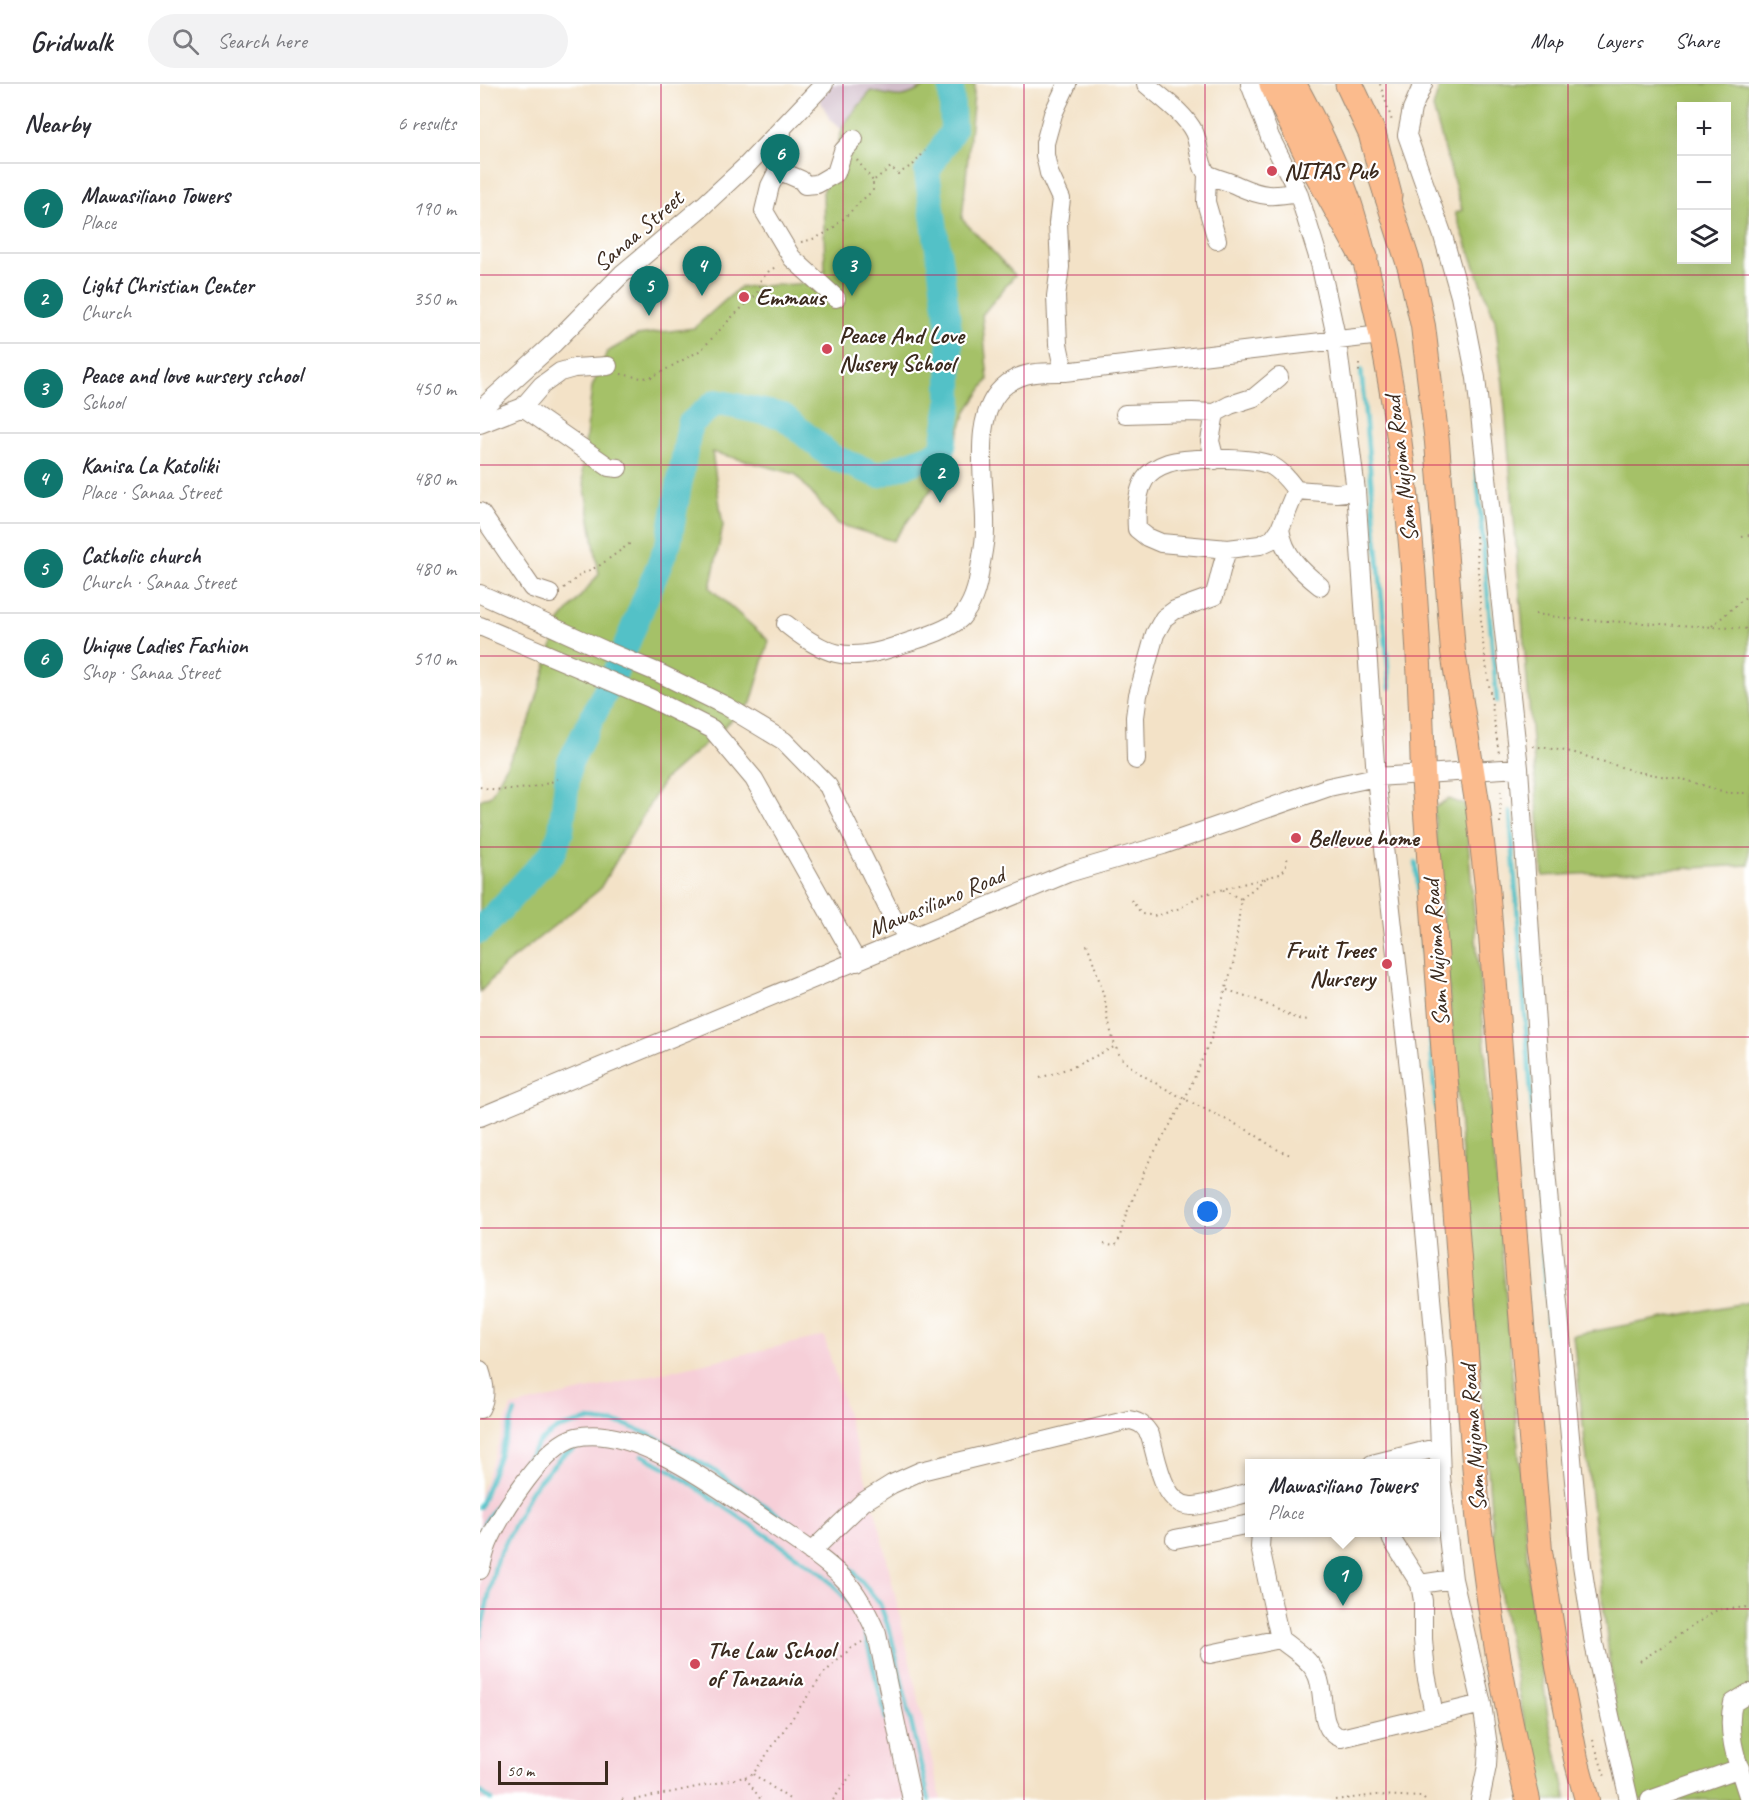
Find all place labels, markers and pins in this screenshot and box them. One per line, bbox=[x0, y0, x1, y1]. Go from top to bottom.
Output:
pin: 6 bbox=[760, 135, 800, 184]
place label: NITAS Pub bbox=[1284, 156, 1380, 186]
marker: NITAS Pub bbox=[1265, 164, 1279, 178]
pin: 4 bbox=[682, 246, 722, 296]
pin: 3 bbox=[832, 246, 872, 296]
pin: 5 bbox=[630, 266, 668, 316]
place label: Emmaus bbox=[756, 282, 828, 312]
marker: Emmaus bbox=[737, 290, 751, 304]
place label: Peace And Love Nusery School bbox=[839, 320, 966, 378]
marker: Peace And Love Nusery School bbox=[820, 342, 834, 356]
pin: 2 bbox=[920, 454, 960, 503]
place label: Bellevue home bbox=[1308, 823, 1421, 853]
marker: Bellevue home bbox=[1289, 831, 1303, 845]
place label: Fruit Trees Nursery bbox=[1286, 935, 1378, 993]
marker: Fruit Trees Nursery bbox=[1380, 957, 1394, 971]
pin: 1 bbox=[1324, 1556, 1362, 1606]
place label: The Law School of Tanzania bbox=[707, 1635, 840, 1693]
marker: The Law School of Tanzania bbox=[688, 1657, 702, 1671]

